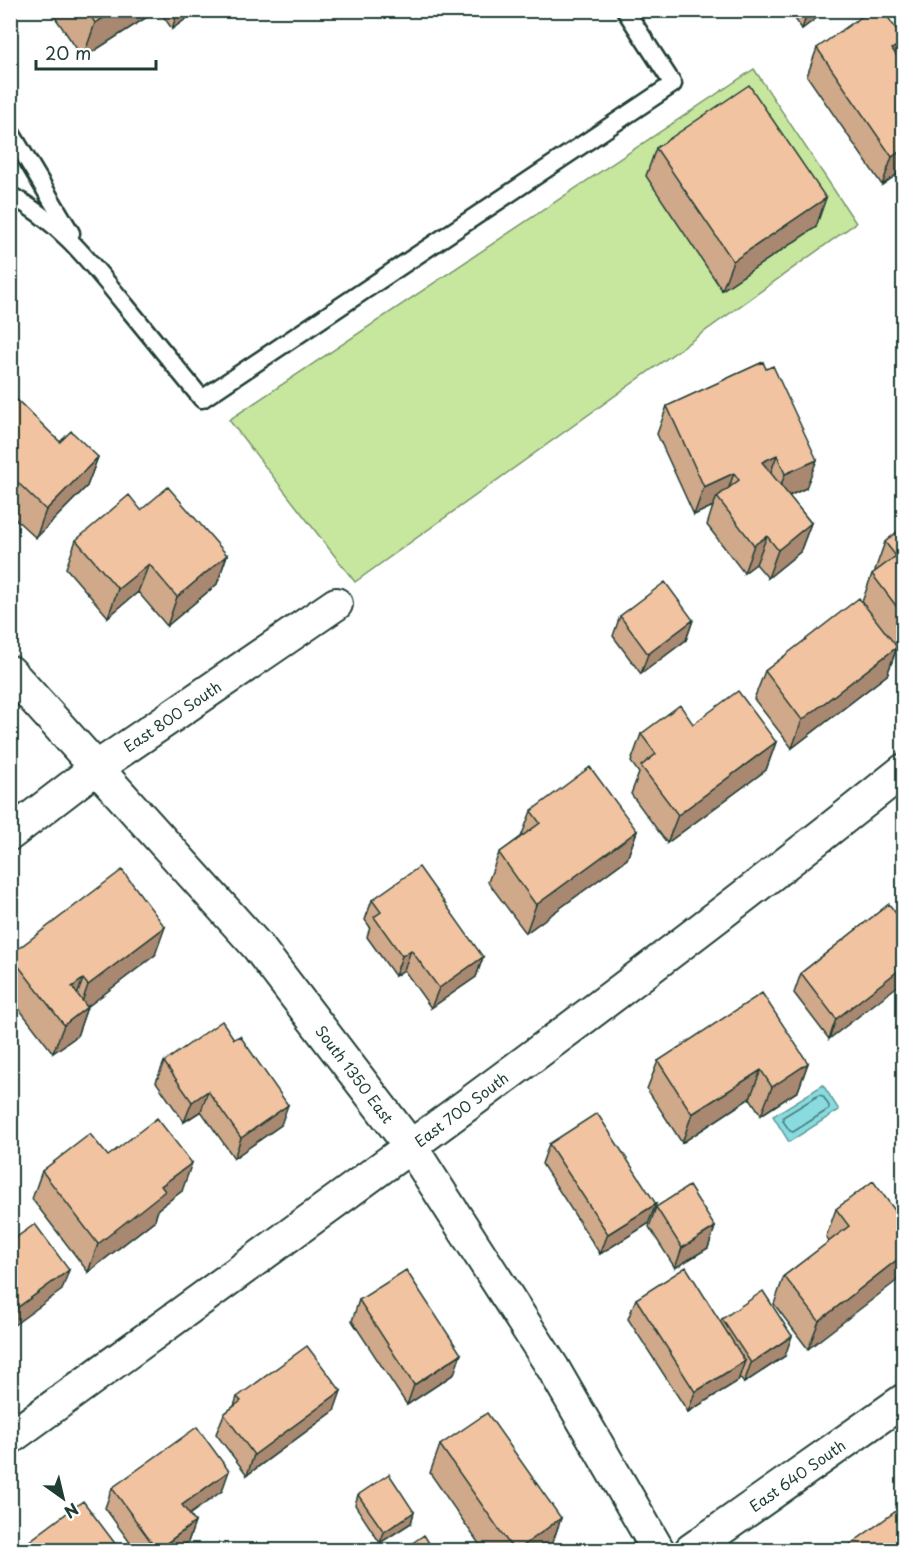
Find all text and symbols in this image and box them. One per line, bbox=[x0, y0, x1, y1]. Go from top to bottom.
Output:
scale bar bbox=[36, 33, 156, 71]
text: 20 m bbox=[45, 39, 91, 66]
street label: East 800 South bbox=[119, 675, 225, 757]
street label: South 1350 East bbox=[310, 1020, 400, 1128]
street label: East 700 South bbox=[409, 1066, 513, 1152]
street label: East 640 South bbox=[744, 1433, 850, 1517]
north arrow bbox=[33, 1468, 93, 1528]
text: N bbox=[60, 1498, 84, 1525]

